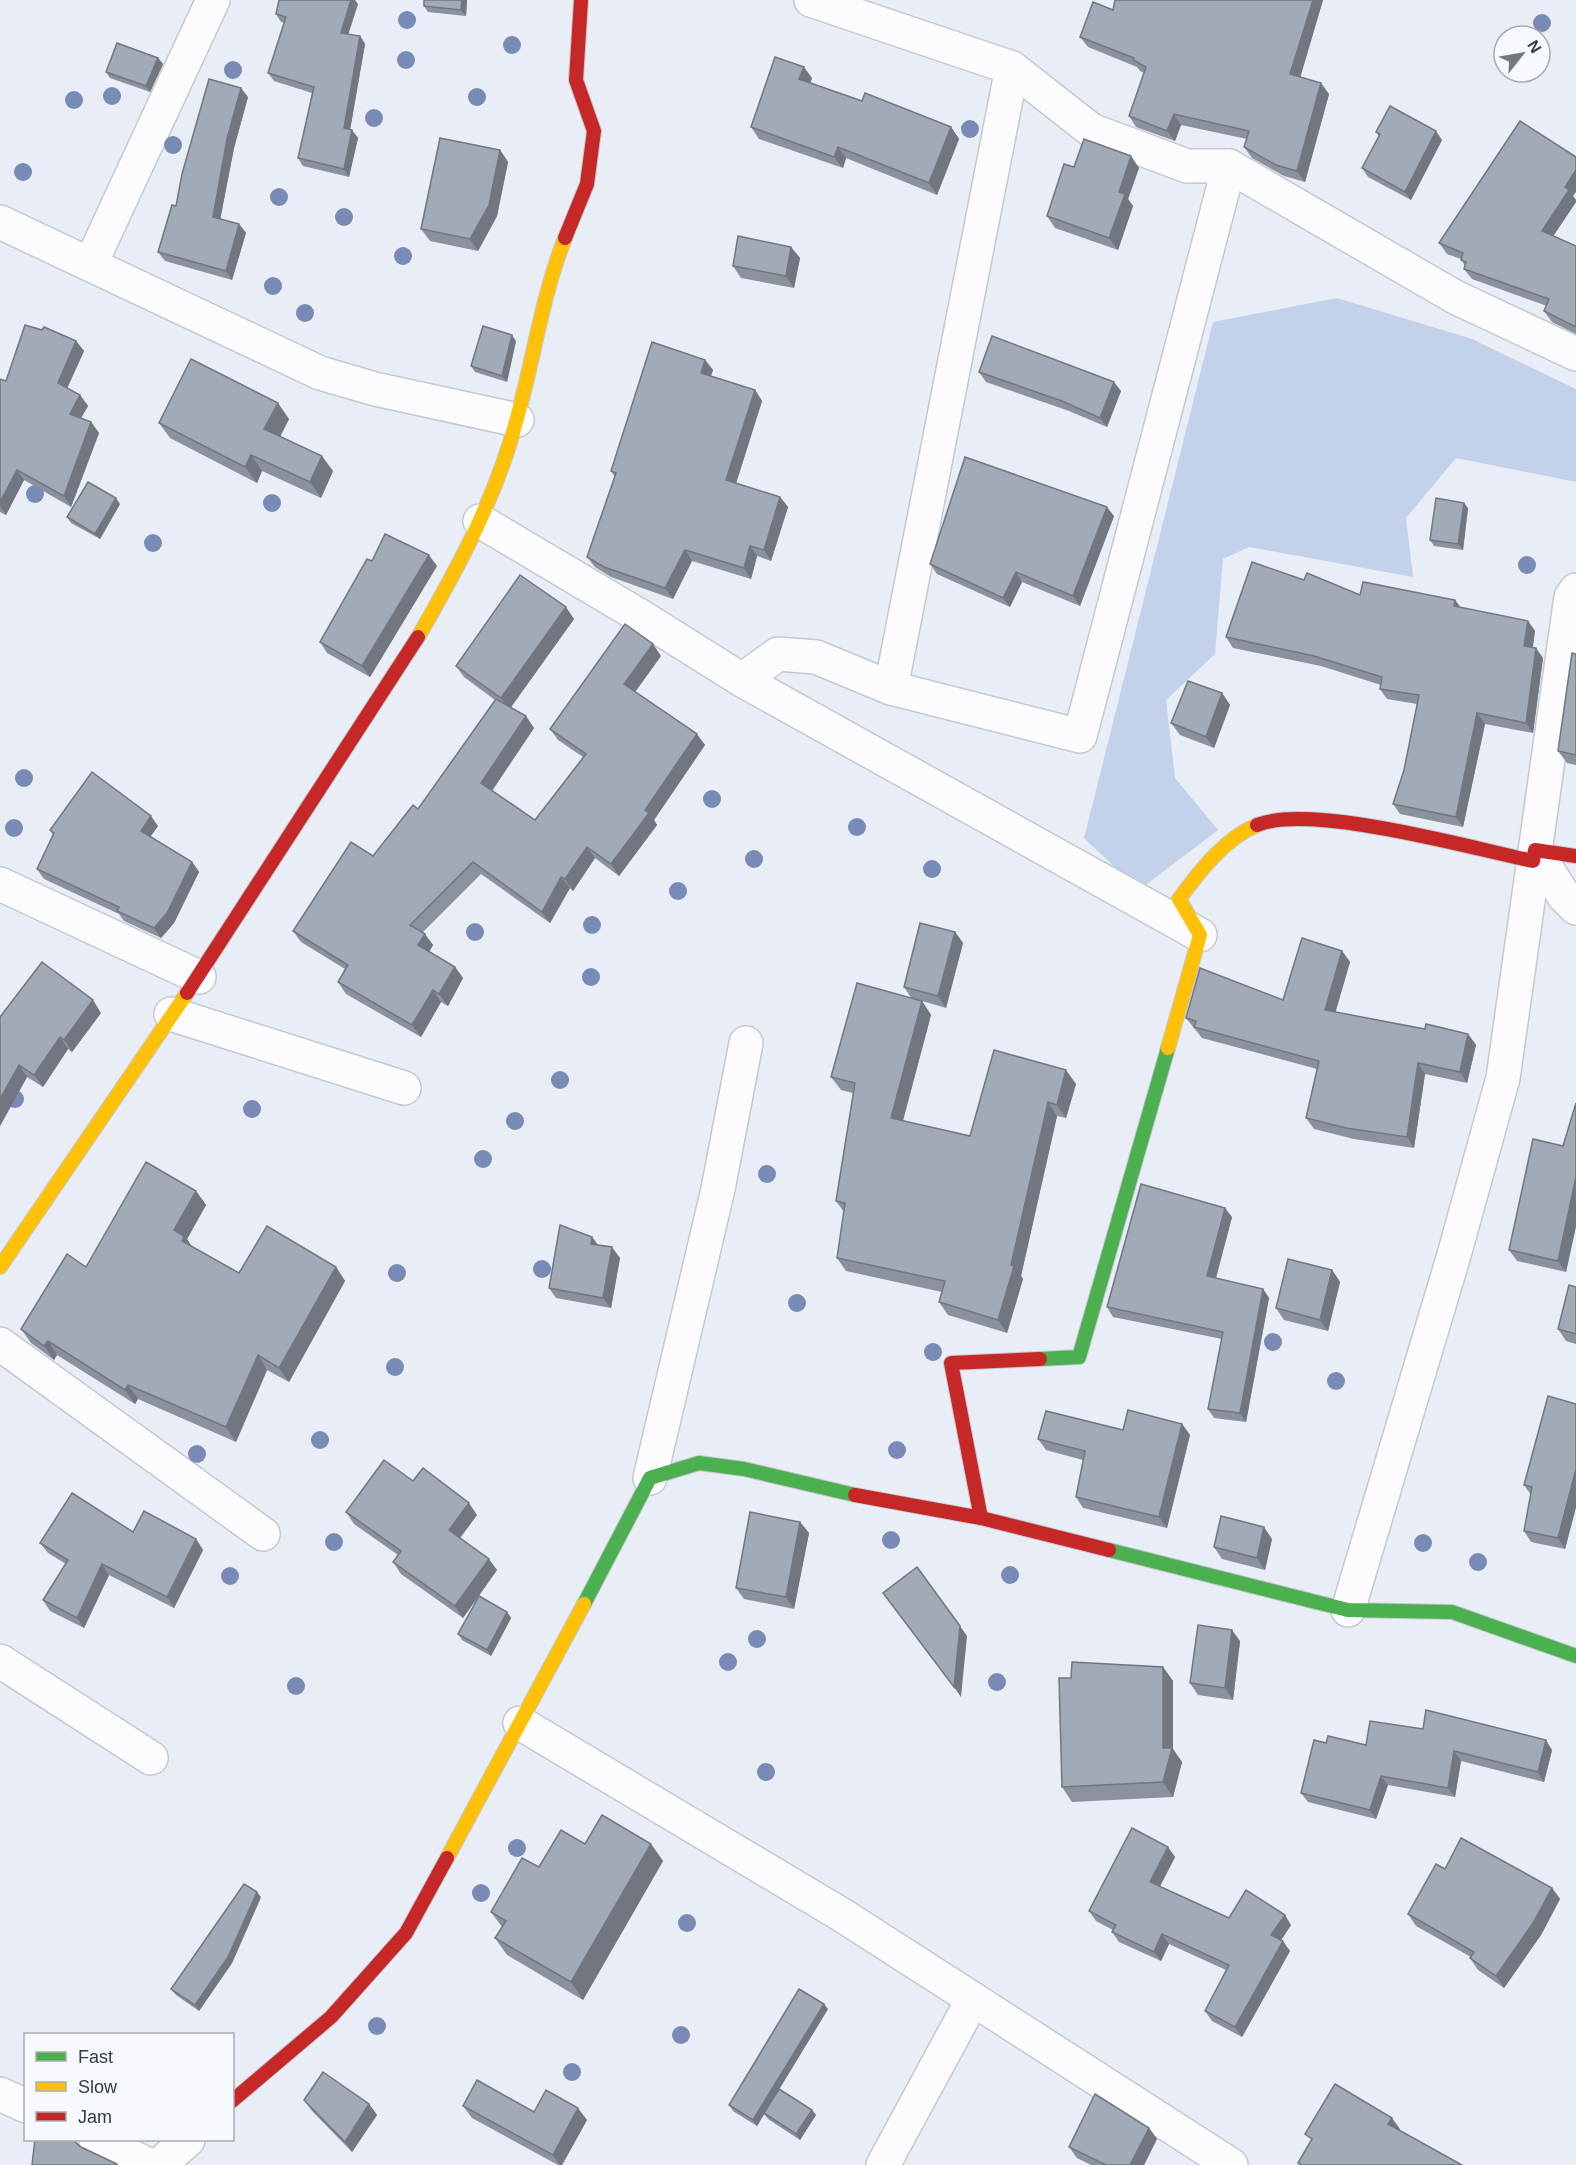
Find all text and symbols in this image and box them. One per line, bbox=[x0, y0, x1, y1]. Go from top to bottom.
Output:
north arrow bbox=[1492, 24, 1552, 84]
text: N bbox=[1524, 37, 1545, 56]
legend bbox=[24, 2033, 234, 2141]
text: Fast bbox=[78, 2047, 113, 2067]
text: Slow bbox=[78, 2077, 118, 2097]
text: Jam bbox=[78, 2107, 112, 2127]

